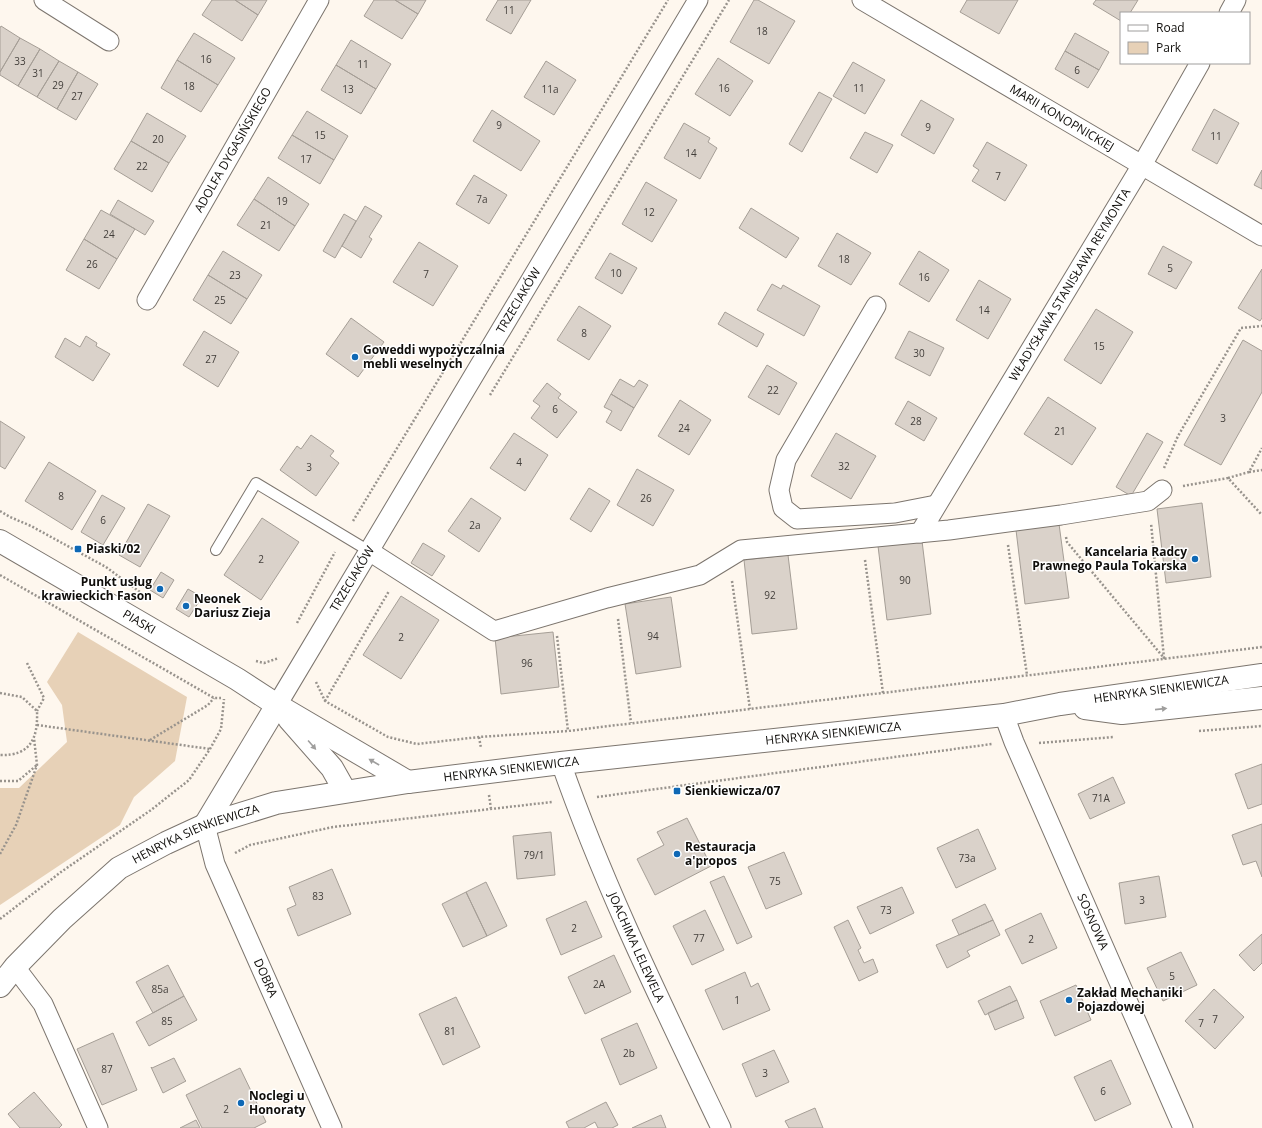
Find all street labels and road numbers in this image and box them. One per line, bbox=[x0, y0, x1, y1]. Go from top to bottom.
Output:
street label: MARII KONOPNICKIEJ bbox=[1007, 80, 1117, 155]
street label: ADOLFA DYGASIŃSKIEGO bbox=[190, 84, 275, 215]
street label: WŁADYSŁAWA STANISŁAWA REYMONTA bbox=[1005, 185, 1134, 384]
street label: TRZECIAKÓW bbox=[492, 264, 544, 336]
street label: TRZECIAKÓW bbox=[326, 542, 378, 615]
street label: PIASKI bbox=[120, 605, 159, 638]
street label: HENRYKA SIENKIEWICZA bbox=[1092, 671, 1230, 707]
street label: HENRYKA SIENKIEWICZA bbox=[764, 717, 902, 749]
street label: HENRYKA SIENKIEWICZA bbox=[442, 752, 580, 786]
street label: HENRYKA SIENKIEWICZA bbox=[129, 800, 261, 868]
street label: JOACHIMA LELEWELA bbox=[604, 888, 669, 1005]
street label: SOSNOWA bbox=[1073, 891, 1113, 953]
street label: DOBRA bbox=[250, 956, 282, 1000]

